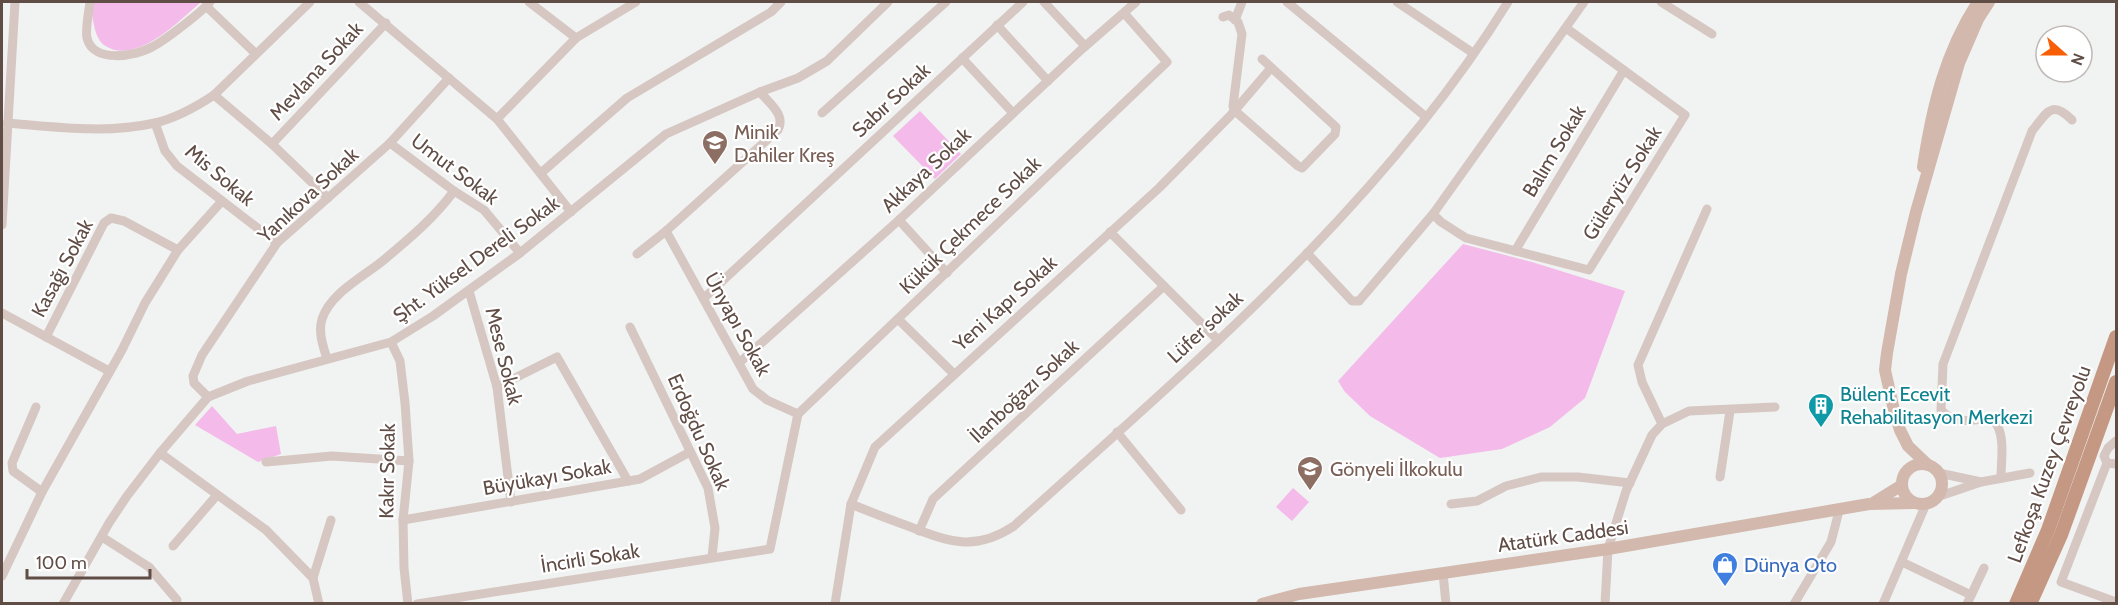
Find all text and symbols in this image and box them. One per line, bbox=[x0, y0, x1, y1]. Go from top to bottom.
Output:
street label: Mevlana Sokak bbox=[264, 17, 368, 125]
north arrow bbox=[2034, 24, 2094, 84]
text: N bbox=[2067, 51, 2088, 68]
street label: Sabır Sokak bbox=[847, 58, 935, 142]
street label: Balım Sokak bbox=[1517, 101, 1591, 201]
place label: Minik Dahiler Kreş bbox=[734, 120, 835, 167]
street label: Akkaya Sokak bbox=[876, 122, 976, 217]
street label: Güleryüz Sokak bbox=[1577, 122, 1667, 244]
street label: Umut Sokak bbox=[406, 128, 504, 210]
school or university icon: Minik Dahiler Kreş bbox=[700, 128, 730, 166]
street label: Mis Sokak bbox=[180, 139, 260, 211]
street label: Yanıkova Sokak bbox=[252, 142, 363, 248]
street label: Kükük Çekmece Sokak bbox=[894, 151, 1046, 299]
street label: Şht. Yüksel Dereli Sokak bbox=[388, 191, 564, 327]
street label: Kasağı Sokak bbox=[26, 215, 98, 321]
street label: Yeni Kapı Sokak bbox=[948, 250, 1062, 356]
street label: Ünyapı Sokak bbox=[700, 268, 776, 380]
street label: Lüfer sokak bbox=[1162, 286, 1248, 368]
street label: Mese Sokak bbox=[480, 305, 528, 407]
street label: İlanboğazı Sokak bbox=[964, 334, 1084, 448]
street label: Lefkoşa Kuzey Çevreyolu bbox=[2002, 362, 2096, 566]
street label: Erdoğdu Sokak bbox=[663, 370, 735, 494]
place label: Bülent Ecevit Rehabilitasyon Merkezi bbox=[1840, 382, 2033, 429]
building icon: Bülent Ecevit Rehabilitasyon Merkezi bbox=[1806, 391, 1836, 429]
street label: Kakır Sokak bbox=[374, 423, 400, 519]
street label: Büyükayı Sokak bbox=[481, 454, 613, 500]
school or university icon: Gönyeli İlkokulu bbox=[1295, 454, 1325, 492]
place label: Gönyeli İlkokulu bbox=[1330, 457, 1463, 481]
street label: Atatürk Caddesi bbox=[1496, 515, 1630, 557]
street label: İncirli Sokak bbox=[539, 538, 641, 578]
scale bar bbox=[27, 542, 150, 580]
shop icon: Dünya Oto bbox=[1710, 550, 1740, 588]
text: 100 m bbox=[36, 552, 87, 574]
place label: Dünya Oto bbox=[1744, 553, 1837, 577]

